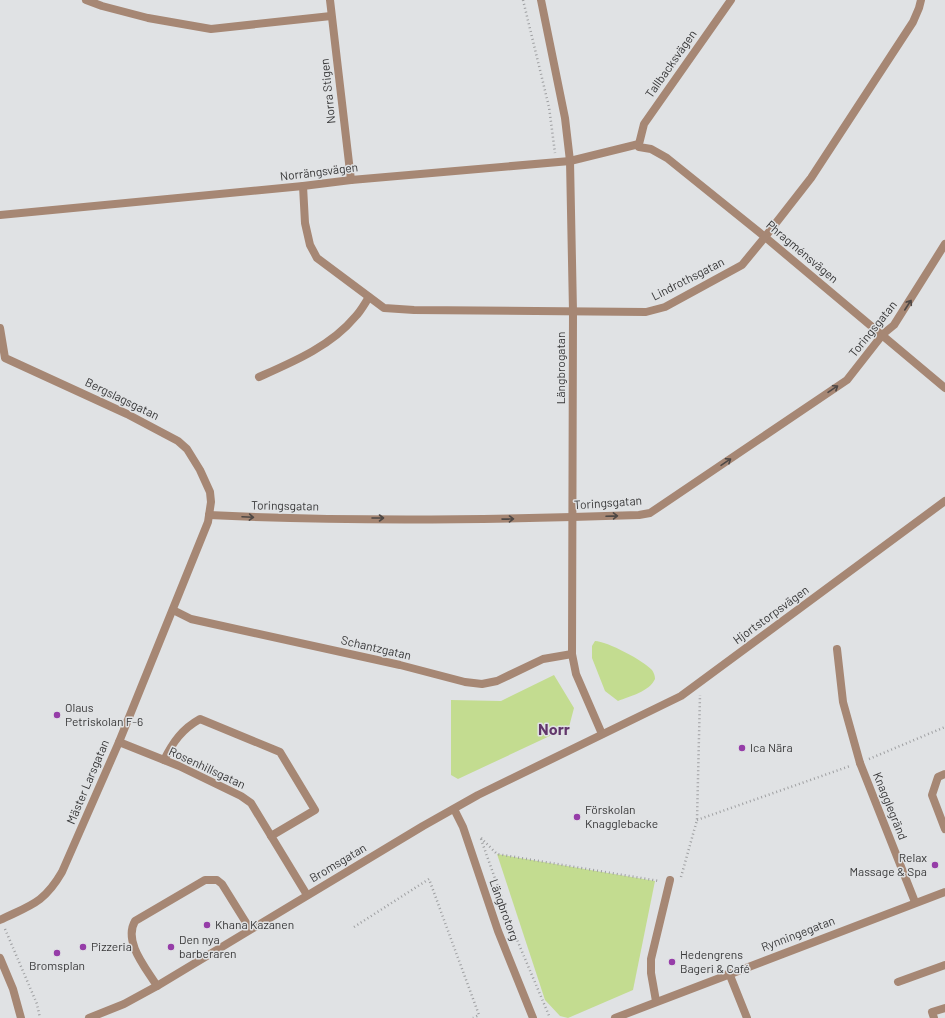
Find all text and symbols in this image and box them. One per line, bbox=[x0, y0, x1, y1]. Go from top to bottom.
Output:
street label: Tallbacksvägen bbox=[642, 27, 699, 100]
street label: Norra Stigen bbox=[317, 58, 337, 124]
street label: Norrängsvägen bbox=[279, 159, 359, 183]
street label: Phragménsvägen bbox=[764, 217, 841, 285]
street label: Lindrothsgatan bbox=[649, 254, 726, 302]
street label: Toringsgatan bbox=[845, 298, 899, 359]
one-way arrow bbox=[904, 300, 912, 311]
street label: Längbrogatan bbox=[553, 332, 567, 404]
street label: Bergslagsgatan bbox=[83, 374, 162, 422]
one-way arrow bbox=[827, 385, 838, 393]
one-way arrow bbox=[720, 458, 731, 466]
street label: Toringsgatan bbox=[574, 493, 642, 511]
street label: Toringsgatan bbox=[251, 497, 319, 513]
one-way arrow bbox=[241, 513, 254, 521]
one-way arrow bbox=[605, 513, 618, 520]
one-way arrow bbox=[371, 514, 384, 522]
one-way arrow bbox=[501, 515, 514, 523]
street label: Hjortstorpsvägen bbox=[730, 582, 811, 646]
street label: Schantzgatan bbox=[340, 632, 413, 662]
place label: Olaus Petriskolan F-6 bbox=[65, 700, 143, 728]
marker: Olaus Petriskolan F-6 bbox=[52, 710, 62, 720]
district label: Norr bbox=[538, 719, 570, 738]
street label: Mäster Larsgatan bbox=[63, 737, 111, 826]
place label: Ica Nära bbox=[750, 740, 793, 754]
street label: Rosenhillsgatan bbox=[167, 743, 248, 791]
marker: Ica Nära bbox=[737, 743, 747, 753]
street label: Knagglegränd bbox=[871, 770, 911, 842]
place label: Förskolan Knagglebacke bbox=[585, 802, 658, 830]
marker: Förskolan Knagglebacke bbox=[572, 812, 582, 822]
street label: Bromsgatan bbox=[307, 840, 368, 885]
place label: Relax Massage & Spa bbox=[850, 850, 927, 878]
marker: Relax Massage & Spa bbox=[930, 860, 940, 870]
street label: Längbrotorg bbox=[487, 877, 523, 942]
street label: Rynningegatan bbox=[759, 913, 836, 954]
place label: Khana Kazanen bbox=[215, 917, 294, 931]
marker: Khana Kazanen bbox=[202, 920, 212, 930]
place label: Den nya barberaren bbox=[179, 932, 237, 960]
place label: Pizzeria bbox=[91, 939, 132, 953]
marker: Pizzeria bbox=[78, 942, 88, 952]
marker: Den nya barberaren bbox=[166, 942, 176, 952]
place label: Hedengrens Bageri & Café bbox=[680, 947, 750, 975]
marker: Bromsplan bbox=[52, 948, 62, 958]
marker: Hedengrens Bageri & Café bbox=[667, 957, 677, 967]
place label: Bromsplan bbox=[29, 958, 85, 972]

